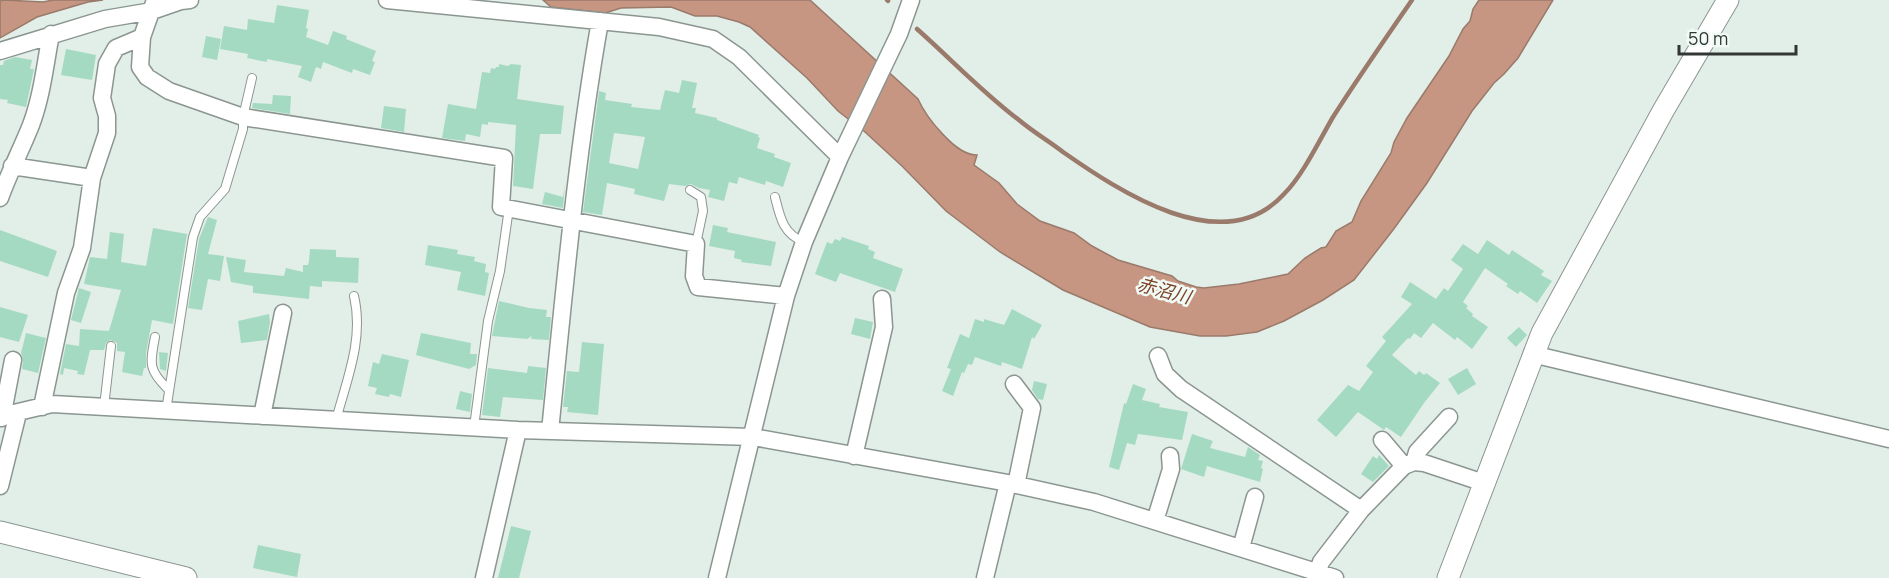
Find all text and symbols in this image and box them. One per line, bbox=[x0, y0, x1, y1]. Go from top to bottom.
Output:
scale bar bbox=[1679, 18, 1796, 56]
text: 50 m bbox=[1688, 26, 1728, 50]
water label: 赤沼川 bbox=[1135, 271, 1195, 309]

